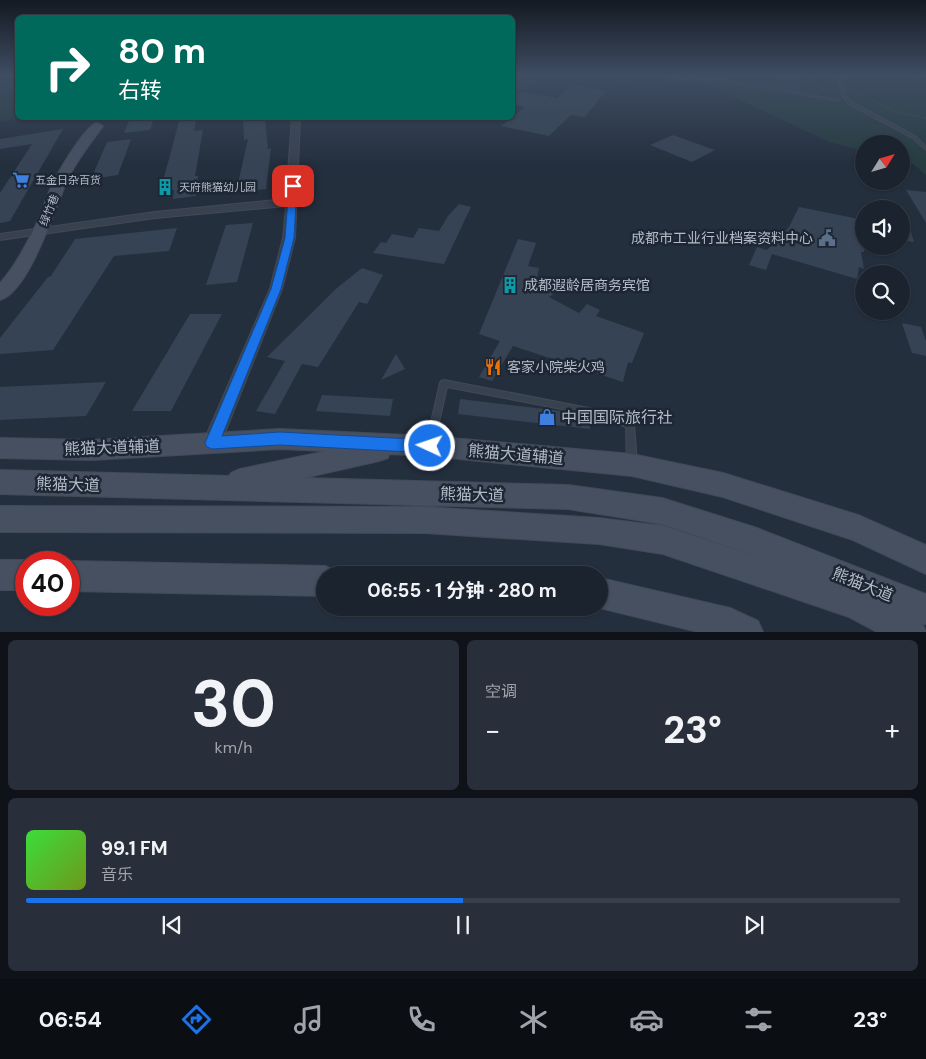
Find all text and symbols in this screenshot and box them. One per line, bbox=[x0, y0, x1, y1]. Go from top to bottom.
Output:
text: 80 m bbox=[118, 28, 206, 74]
icon: right bbox=[35, 35, 100, 100]
text: 右转 bbox=[118, 76, 162, 105]
north arrow bbox=[855, 135, 910, 190]
map controls bbox=[855, 135, 910, 320]
pin bbox=[272, 165, 314, 207]
supermarket icon: 五金日杂百货 bbox=[11, 170, 31, 190]
icon: arrive bbox=[279, 172, 307, 200]
place label: 五金日杂百货 bbox=[35, 173, 101, 187]
building icon: 天府熊猫幼儿园 bbox=[155, 177, 175, 197]
place label: 天府熊猫幼儿园 bbox=[179, 180, 256, 194]
street label: 绿竹巷 bbox=[36, 192, 62, 228]
button: sound bbox=[855, 200, 910, 255]
public building icon: 成都市工业行业档案资料中心 bbox=[817, 228, 837, 248]
place label: 成都市工业行业档案资料中心 bbox=[631, 229, 813, 247]
button: search bbox=[855, 265, 910, 320]
building icon: 成都遐龄居商务宾馆 bbox=[500, 275, 520, 295]
place label: 成都遐龄居商务宾馆 bbox=[524, 276, 650, 294]
restaurant icon: 客家小院柴火鸡 bbox=[483, 357, 503, 377]
place label: 客家小院柴火鸡 bbox=[507, 358, 605, 376]
shop icon: 中国国际旅行社 bbox=[537, 407, 557, 427]
place label: 中国国际旅行社 bbox=[561, 407, 673, 428]
position arrow bbox=[403, 419, 455, 471]
street label: 熊猫大道辅道 bbox=[64, 435, 160, 460]
street label: 熊猫大道辅道 bbox=[467, 440, 565, 469]
street label: 熊猫大道 bbox=[36, 473, 100, 496]
street label: 熊猫大道 bbox=[440, 483, 504, 506]
speed limit sign: 40 bbox=[15, 551, 80, 616]
street label: 熊猫大道 bbox=[829, 563, 896, 606]
text: 06:55 · 1 分钟 · 280 m bbox=[367, 578, 557, 603]
text: 30 bbox=[191, 662, 276, 746]
text: 空调 bbox=[485, 681, 517, 702]
text: 23° bbox=[663, 705, 722, 755]
text: − bbox=[485, 712, 500, 749]
text: + bbox=[885, 712, 900, 749]
text: km/h bbox=[215, 737, 252, 758]
text: 99.1 FM bbox=[101, 836, 168, 861]
text: 音乐 bbox=[101, 864, 133, 885]
icon: previous bbox=[158, 911, 186, 939]
icon: pause bbox=[449, 911, 477, 939]
icon: next bbox=[740, 911, 768, 939]
icon: directions bbox=[179, 1002, 214, 1037]
icon: music bbox=[291, 1002, 326, 1037]
icon: phone bbox=[404, 1002, 439, 1037]
icon: climate bbox=[516, 1002, 551, 1037]
icon: car bbox=[629, 1002, 664, 1037]
icon: filters bbox=[741, 1002, 776, 1037]
text: 06:54 bbox=[39, 1005, 102, 1034]
text: 23° bbox=[853, 1005, 887, 1034]

